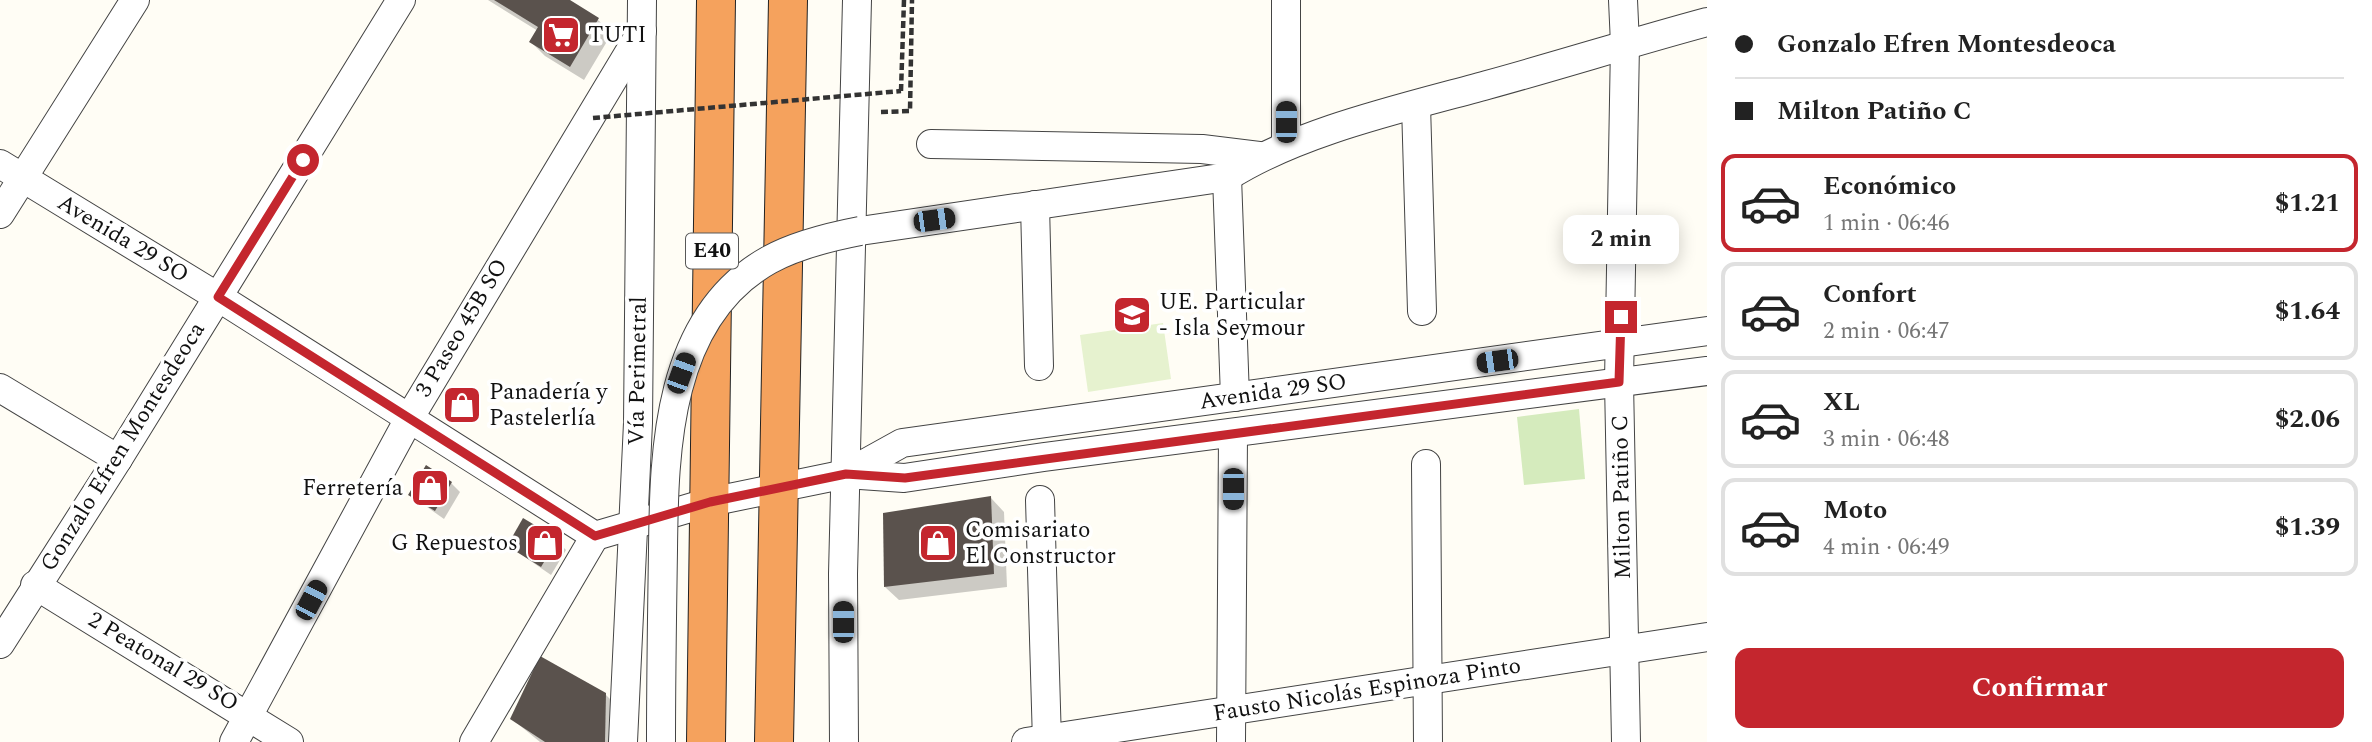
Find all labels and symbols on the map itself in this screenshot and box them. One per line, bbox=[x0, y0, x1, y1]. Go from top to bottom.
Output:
supermarket icon: TUTI bbox=[540, 14, 582, 56]
place label: TUTI bbox=[588, 18, 647, 53]
car bbox=[1276, 101, 1297, 143]
route start bbox=[287, 144, 319, 176]
street label: Avenida 29 SO bbox=[50, 186, 196, 292]
car bbox=[912, 207, 957, 233]
callout: 2 min bbox=[1563, 216, 1679, 264]
road number: E40 bbox=[686, 233, 738, 268]
street label: 3 Paseo 45B SO bbox=[407, 252, 517, 404]
place label: UE. Particular - Isla Seymour bbox=[1159, 285, 1305, 346]
school or university icon: UE. Particular - Isla Seymour bbox=[1111, 294, 1153, 336]
street label: Vía Perimetral bbox=[619, 296, 657, 446]
route end bbox=[1605, 301, 1637, 333]
street label: Gonzalo Efren Montesdeoca bbox=[32, 315, 214, 579]
car bbox=[1475, 348, 1520, 374]
car bbox=[664, 350, 699, 396]
street label: Avenida 29 SO bbox=[1197, 364, 1349, 420]
place label: Panadería y Pastelerlía bbox=[489, 375, 608, 436]
shop icon: Panadería y Pastelerlía bbox=[441, 384, 483, 426]
street label: Milton Patiño C bbox=[1603, 414, 1641, 580]
shop icon: Ferretería bbox=[409, 467, 451, 509]
car bbox=[1223, 468, 1244, 510]
place label: Ferretería bbox=[302, 471, 403, 506]
place label: Comisariato El Constructor bbox=[965, 513, 1116, 574]
shop icon: G Repuestos bbox=[524, 522, 566, 564]
shop icon: Comisariato El Constructor bbox=[917, 522, 959, 564]
place label: G Repuestos bbox=[391, 526, 518, 561]
car bbox=[292, 577, 331, 623]
car bbox=[833, 601, 854, 643]
street label: 2 Peatonal 29 SO bbox=[81, 603, 245, 721]
street label: Fausto Nicolás Espinoza Pinto bbox=[1211, 648, 1523, 732]

